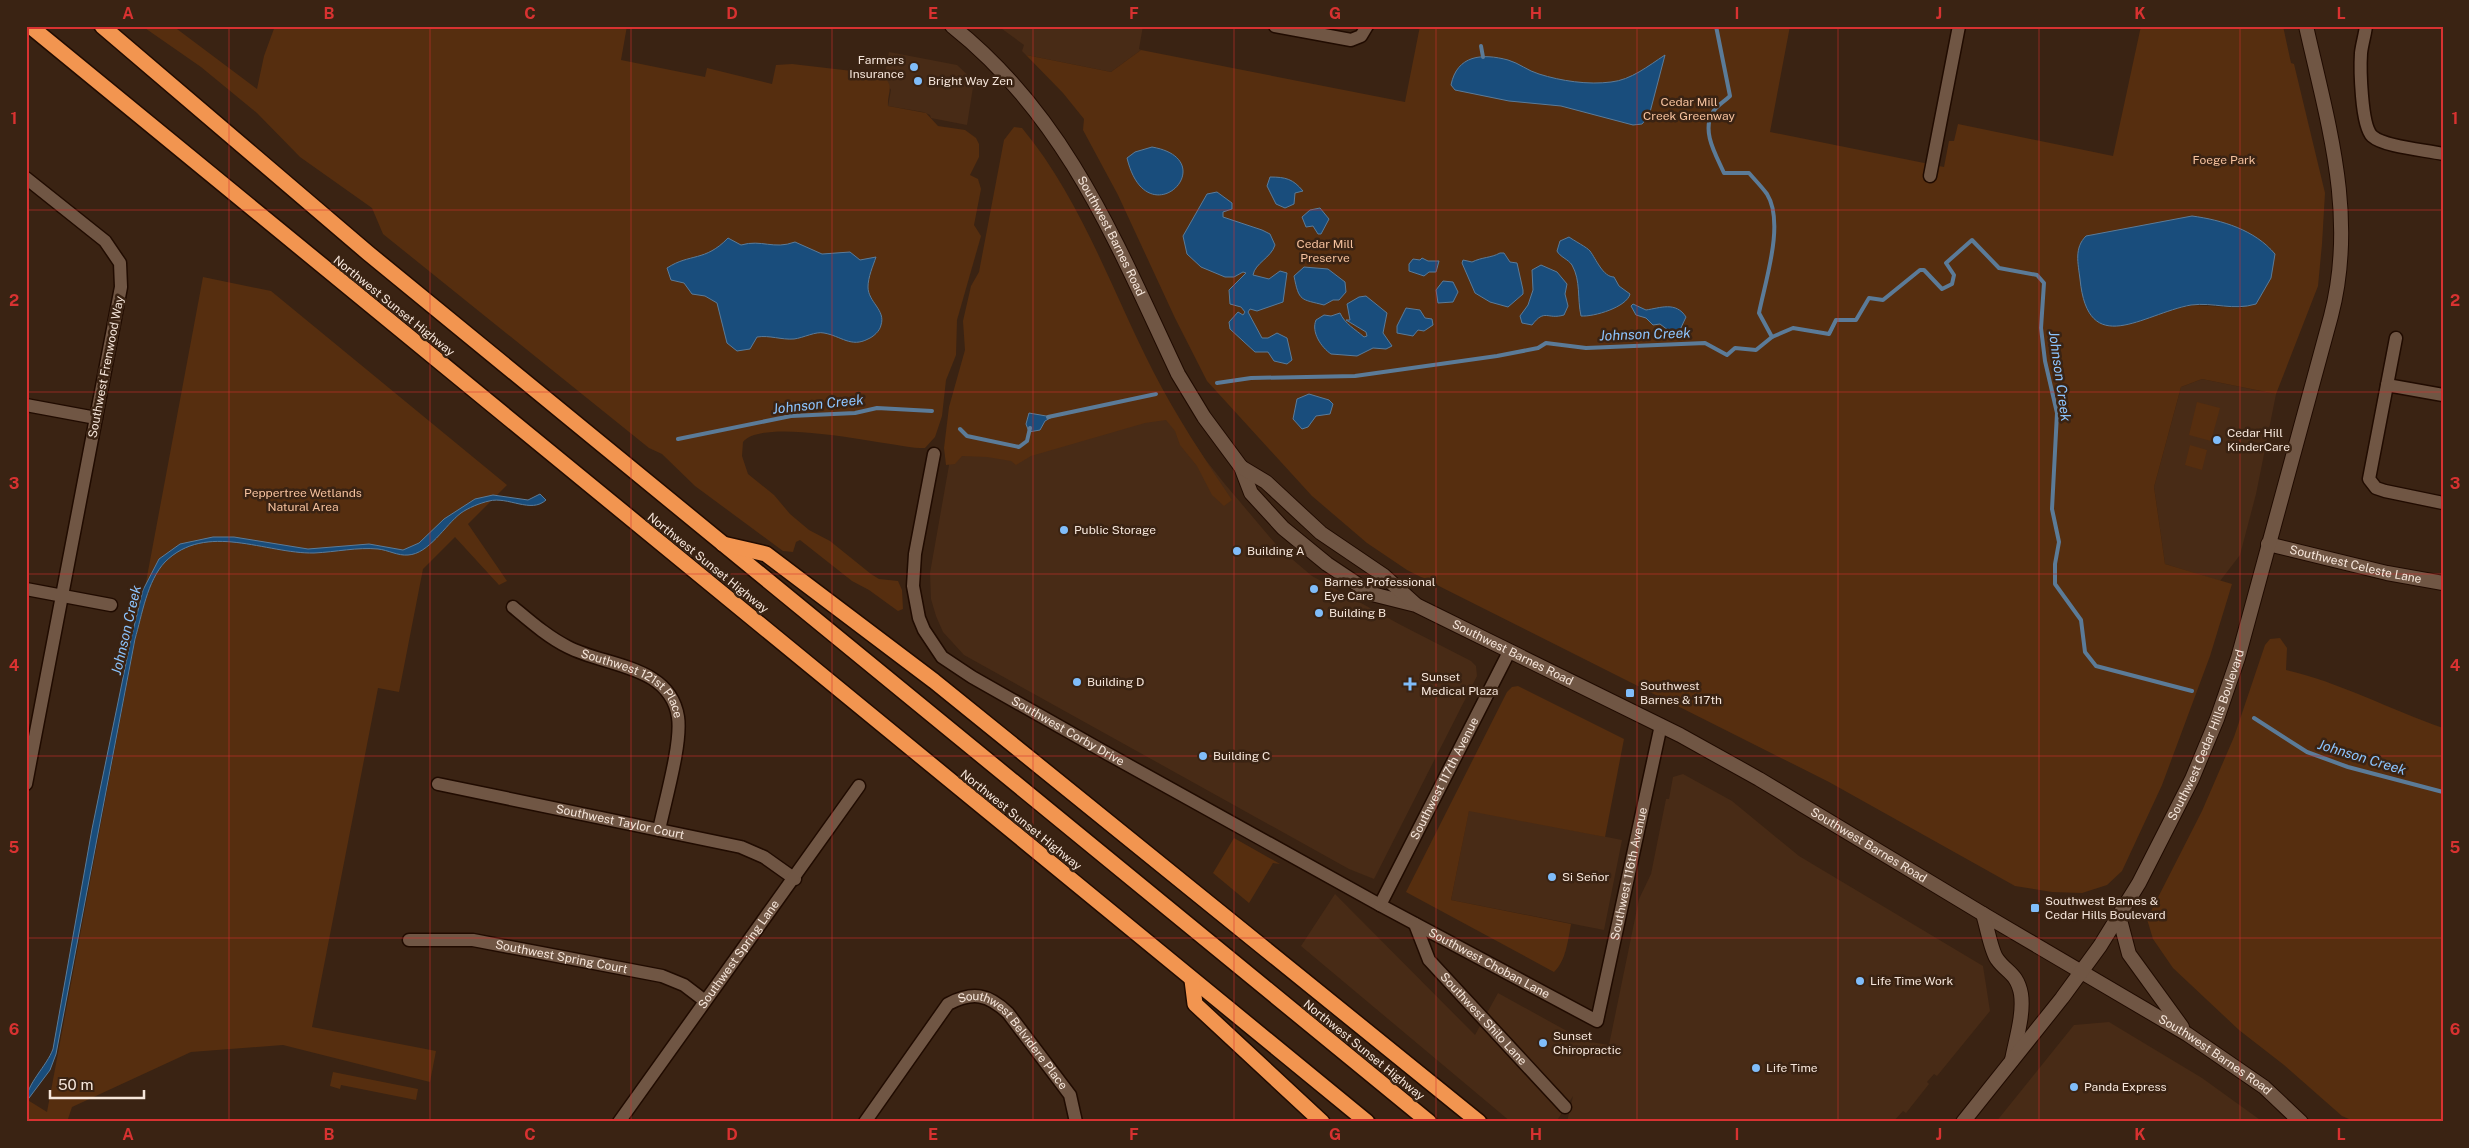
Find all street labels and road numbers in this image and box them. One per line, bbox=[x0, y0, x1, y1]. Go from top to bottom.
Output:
street label: Southwest Barnes Road bbox=[1074, 174, 1148, 298]
street label: Northwest Sunset Highway bbox=[331, 253, 458, 360]
street label: Southwest Frenwood Way bbox=[85, 294, 127, 439]
street label: Northwest Sunset Highway bbox=[645, 510, 772, 617]
street label: Southwest Celeste Lane bbox=[2288, 543, 2423, 586]
street label: Southwest Barnes Road bbox=[1450, 617, 1576, 688]
street label: Southwest 121st Place bbox=[579, 646, 685, 720]
street label: Southwest Cedar Hills Boulevard bbox=[2165, 648, 2247, 823]
street label: Southwest Corby Drive bbox=[1009, 694, 1127, 769]
street label: Southwest 117th Avenue bbox=[1407, 715, 1482, 842]
street label: Northwest Sunset Highway bbox=[958, 767, 1085, 874]
street label: Southwest Taylor Court bbox=[555, 802, 686, 842]
street label: Southwest Barnes Road bbox=[1808, 805, 1929, 885]
street label: Southwest 116th Avenue bbox=[1608, 806, 1650, 942]
street label: Southwest Spring Lane bbox=[695, 897, 782, 1011]
street label: Southwest Choban Lane bbox=[1426, 925, 1552, 1001]
street label: Southwest Spring Court bbox=[494, 937, 629, 976]
street label: Southwest Shilo Lane bbox=[1437, 970, 1530, 1068]
street label: Southwest Belvidere Place bbox=[956, 989, 1070, 1092]
street label: Northwest Sunset Highway bbox=[1301, 997, 1428, 1104]
street label: Southwest Barnes Road bbox=[2156, 1012, 2275, 1098]

